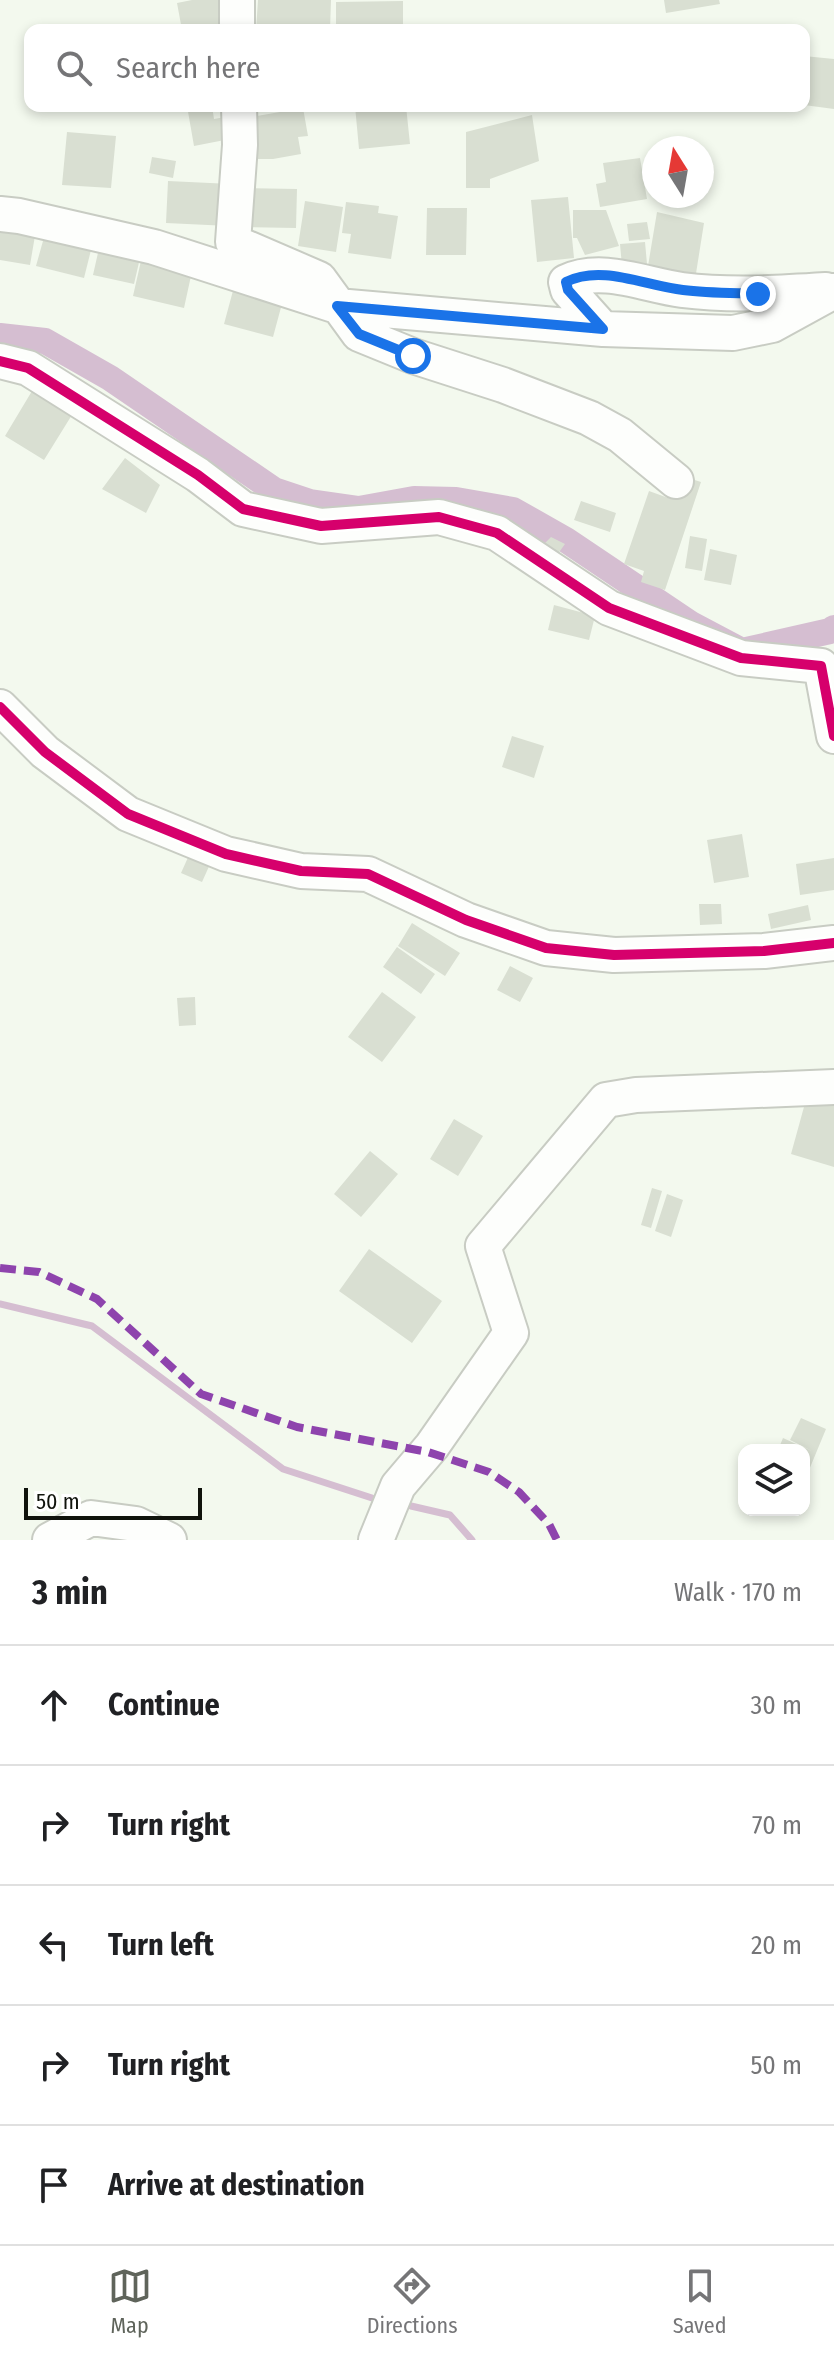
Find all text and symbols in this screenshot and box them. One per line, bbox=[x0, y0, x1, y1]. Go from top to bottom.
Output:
search box bbox=[24, 24, 810, 112]
icon: search bbox=[52, 46, 96, 90]
text: Search here bbox=[116, 50, 261, 86]
north arrow bbox=[642, 136, 714, 208]
route end bbox=[740, 276, 776, 312]
route start bbox=[395, 338, 431, 374]
map controls bbox=[738, 1444, 810, 1516]
button: layers bbox=[738, 1444, 810, 1516]
scale bar bbox=[24, 1484, 202, 1520]
text: 50 m bbox=[36, 1488, 80, 1515]
text: 3 min bbox=[32, 1572, 108, 1613]
text: Walk · 170 m bbox=[674, 1577, 802, 1608]
icon: ahead bbox=[32, 1683, 76, 1727]
text: Continue bbox=[108, 1687, 220, 1723]
text: 30 m bbox=[751, 1690, 802, 1721]
icon: right bbox=[32, 1803, 76, 1847]
text: Turn right bbox=[108, 1807, 230, 1843]
text: 70 m bbox=[752, 1810, 802, 1841]
icon: left bbox=[32, 1923, 76, 1967]
text: Turn left bbox=[108, 1927, 214, 1963]
text: 20 m bbox=[751, 1930, 802, 1961]
icon: right bbox=[32, 2043, 76, 2087]
text: Turn right bbox=[108, 2047, 230, 2083]
text: 50 m bbox=[750, 2050, 802, 2081]
icon: arrive bbox=[32, 2163, 76, 2207]
text: Arrive at destination bbox=[108, 2167, 365, 2203]
tab: Map bbox=[108, 2264, 152, 2339]
tab: Directions bbox=[367, 2264, 458, 2339]
tab: Saved bbox=[673, 2264, 726, 2339]

